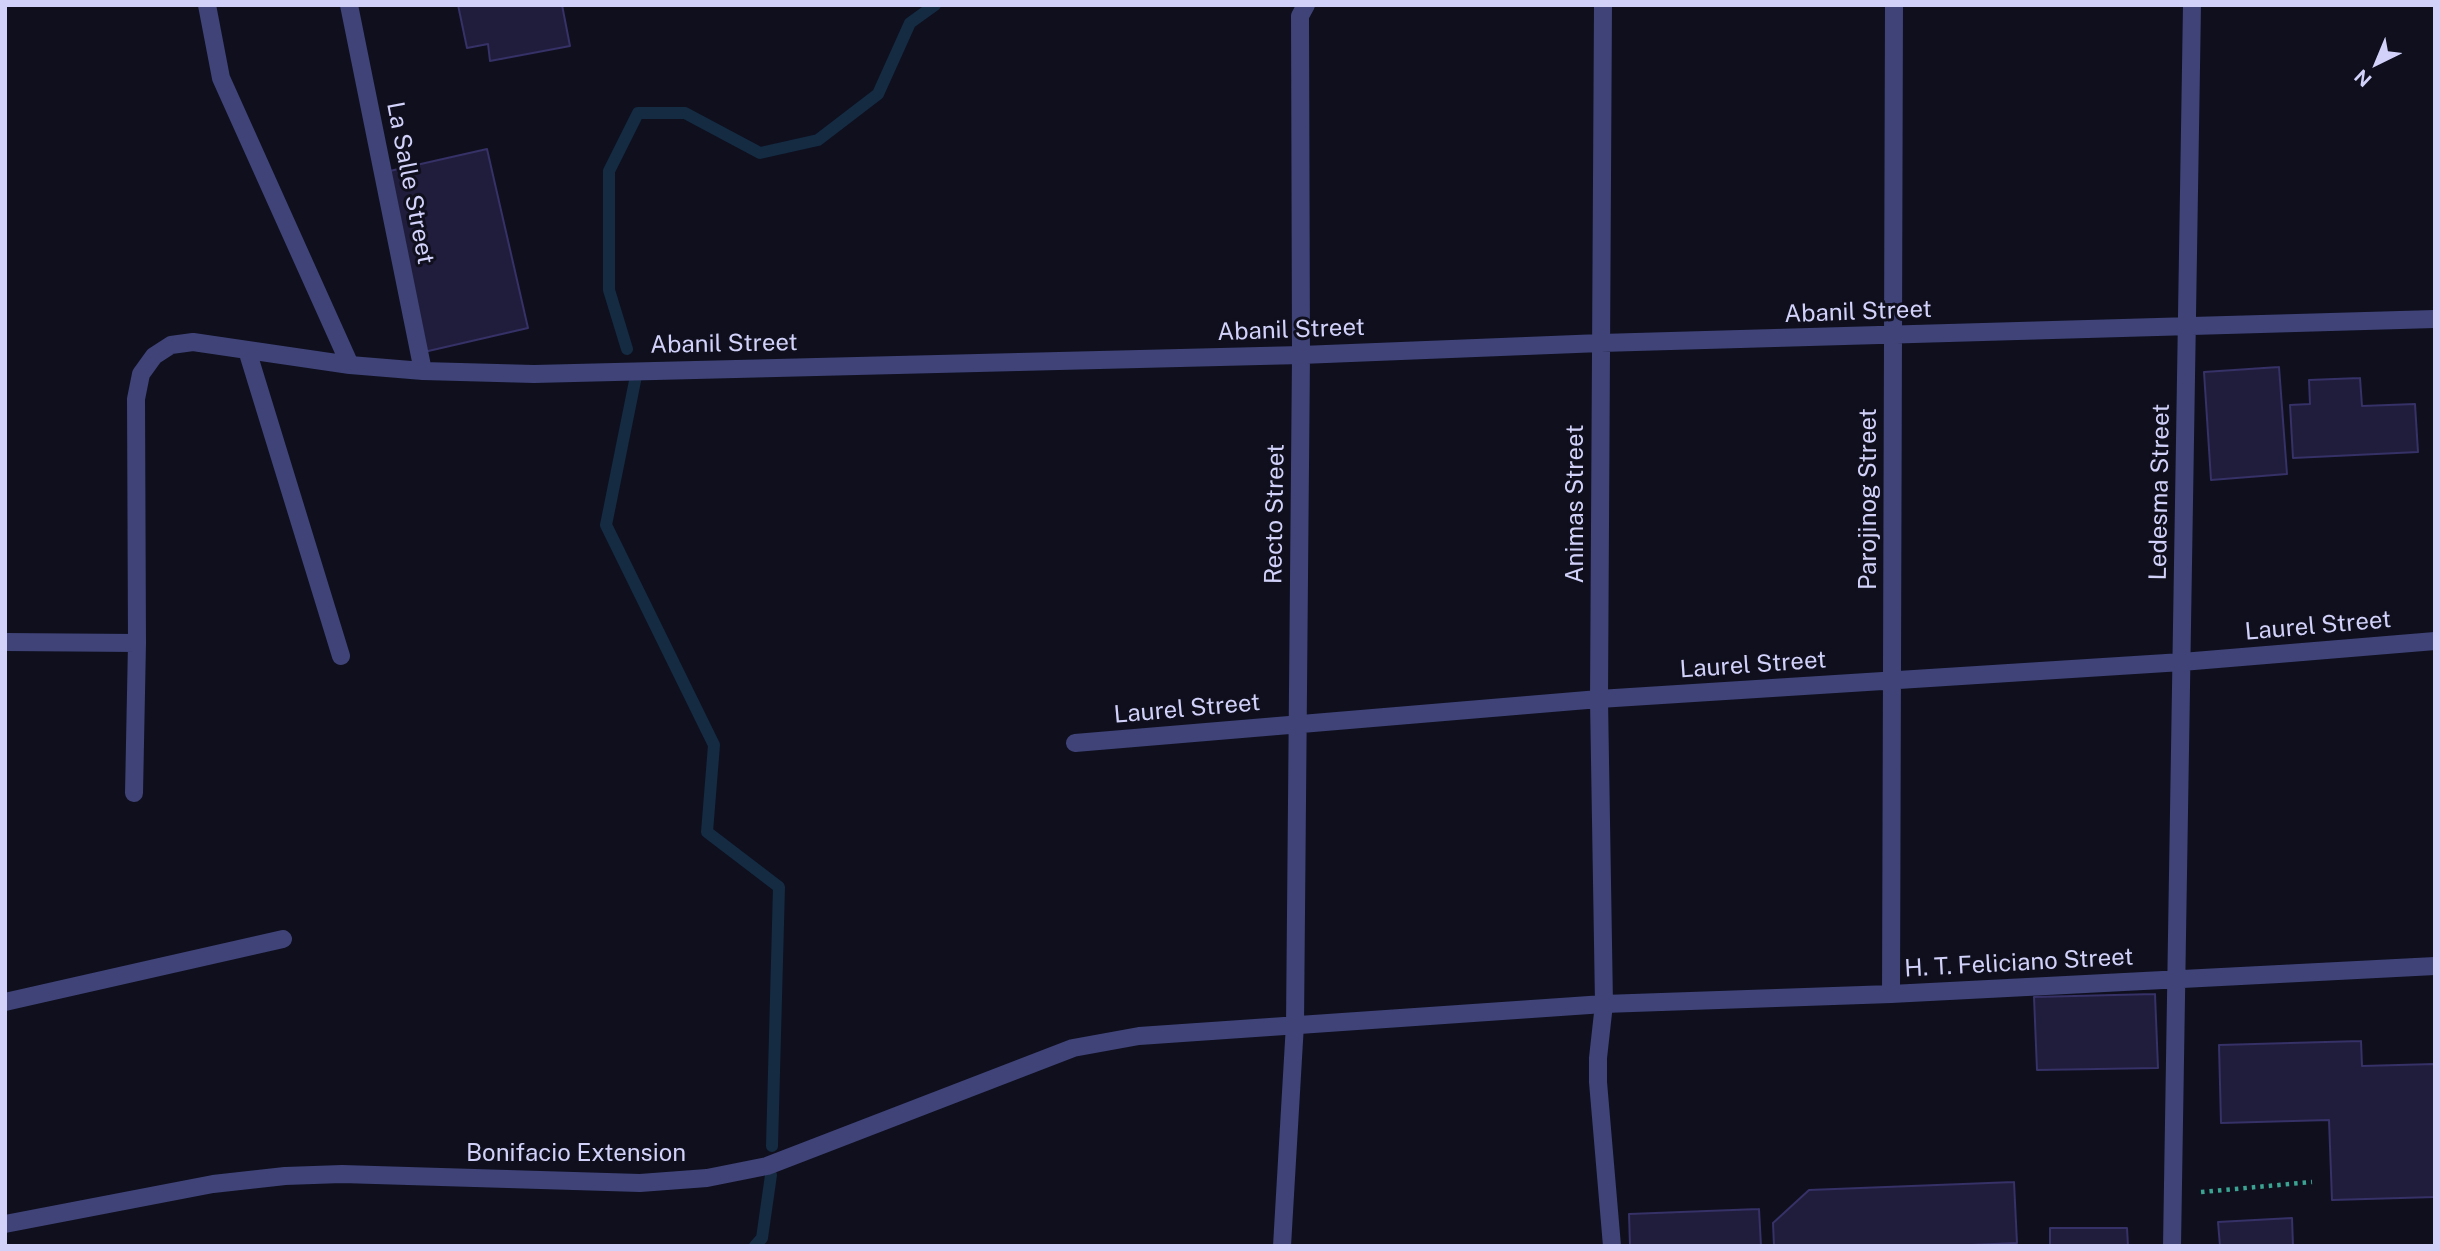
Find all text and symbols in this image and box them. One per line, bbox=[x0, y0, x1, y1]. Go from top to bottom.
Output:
north arrow bbox=[2342, 28, 2412, 98]
text: N bbox=[2350, 65, 2376, 91]
street label: La Salle Street bbox=[380, 99, 440, 267]
street label: Abanil Street bbox=[1784, 295, 1932, 329]
street label: Abanil Street bbox=[1217, 313, 1365, 347]
street label: Abanil Street bbox=[650, 328, 798, 360]
street label: Ledesma Street bbox=[2144, 403, 2176, 581]
street label: Parojinog Street bbox=[1855, 408, 1883, 590]
street label: Animas Street bbox=[1562, 425, 1590, 583]
street label: Recto Street bbox=[1259, 444, 1291, 584]
street label: Laurel Street bbox=[2244, 605, 2392, 647]
street label: Laurel Street bbox=[1679, 646, 1827, 684]
street label: Laurel Street bbox=[1113, 688, 1261, 730]
street label: H. T. Feliciano Street bbox=[1904, 943, 2134, 983]
street label: Bonifacio Extension bbox=[466, 1140, 686, 1168]

